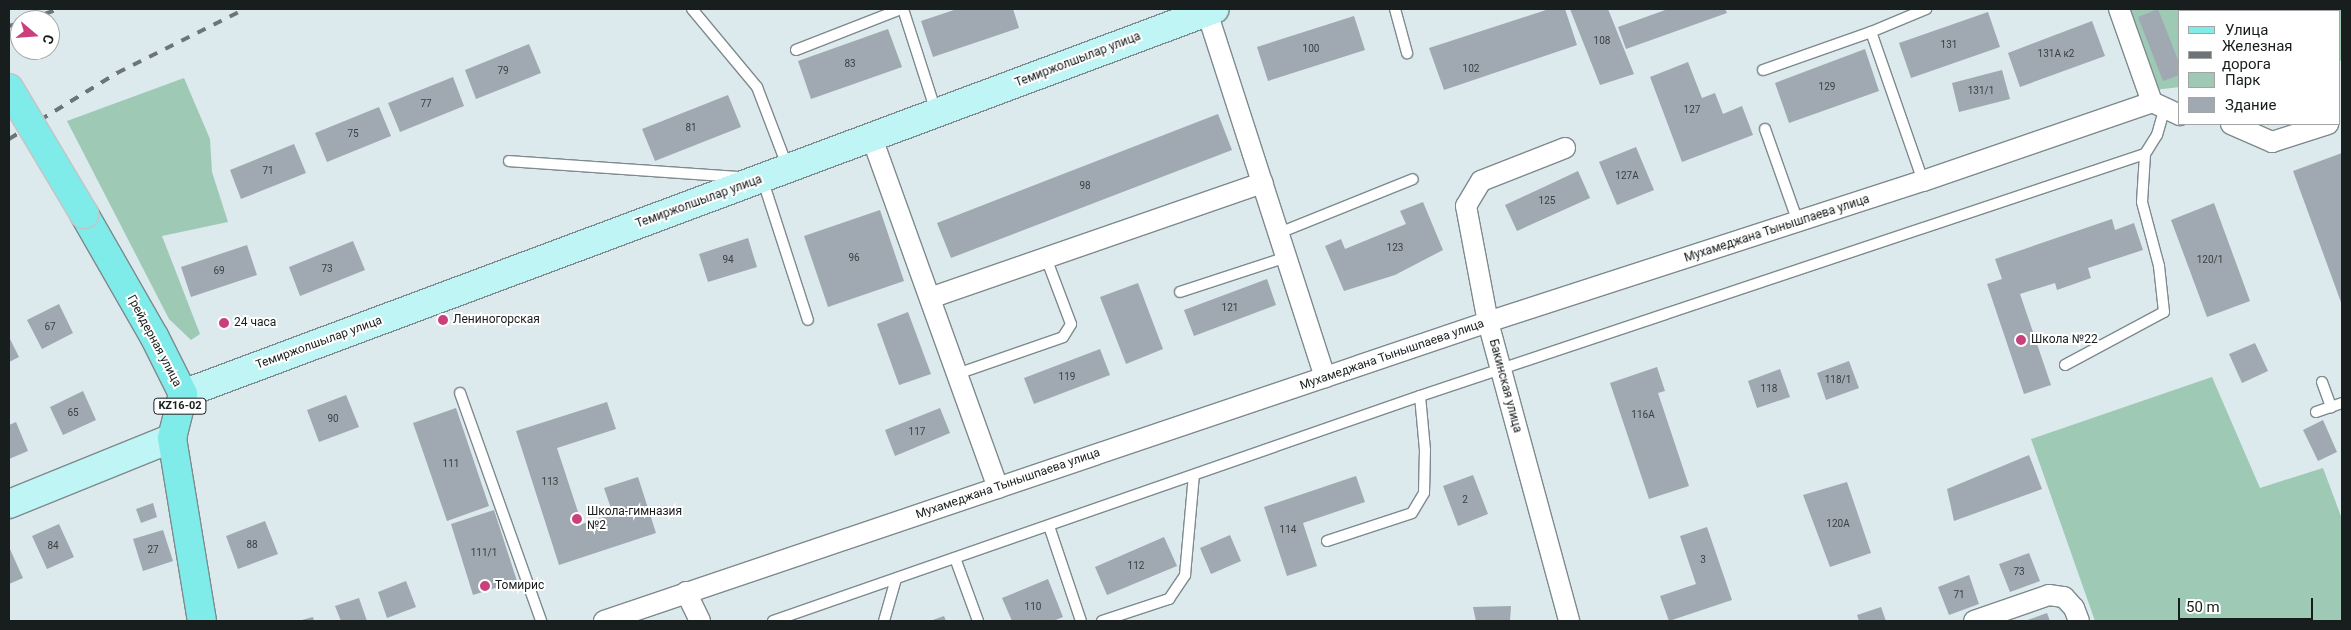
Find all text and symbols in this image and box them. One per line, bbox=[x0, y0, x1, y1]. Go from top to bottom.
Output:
north arrow bbox=[10, 10, 60, 60]
legend bbox=[2178, 10, 2341, 125]
text: Улица bbox=[2225, 21, 2268, 39]
street label: Темиржолшылар улица bbox=[1013, 29, 1143, 91]
text: С bbox=[39, 32, 57, 46]
house number: 108 bbox=[1594, 35, 1610, 47]
text: Железная дорога bbox=[2222, 37, 2293, 73]
house number: 131 bbox=[1941, 39, 1957, 51]
house number: 100 bbox=[1303, 43, 1319, 55]
house number: 131А к2 bbox=[2038, 48, 2074, 60]
house number: 83 bbox=[844, 58, 856, 70]
house number: 102 bbox=[1463, 63, 1479, 75]
house number: 79 bbox=[497, 65, 509, 77]
text: Парк bbox=[2225, 71, 2260, 89]
house number: 129 bbox=[1819, 81, 1835, 93]
house number: 131/1 bbox=[1968, 85, 1994, 97]
text: Здание bbox=[2225, 96, 2276, 114]
house number: 77 bbox=[420, 98, 432, 110]
house number: 127 bbox=[1684, 104, 1700, 116]
house number: 81 bbox=[685, 122, 697, 134]
house number: 75 bbox=[347, 128, 359, 140]
house number: 71 bbox=[262, 165, 274, 177]
house number: 127А bbox=[1615, 170, 1639, 182]
street label: Темиржолшылар улица bbox=[634, 172, 764, 232]
house number: 98 bbox=[1079, 180, 1091, 192]
street label: Мухамеджана Тынышпаева улица bbox=[1682, 192, 1872, 266]
house number: 125 bbox=[1539, 195, 1555, 207]
house number: 123 bbox=[1387, 242, 1403, 254]
house number: 96 bbox=[848, 252, 860, 264]
house number: 94 bbox=[722, 254, 734, 266]
house number: 120/1 bbox=[2197, 254, 2223, 266]
house number: 73 bbox=[321, 263, 333, 275]
house number: 69 bbox=[213, 265, 225, 277]
street label: Грейдерная улица bbox=[124, 293, 184, 389]
house number: 121 bbox=[1222, 302, 1238, 314]
street label: Темиржолшылар улица bbox=[254, 313, 384, 373]
place label: Лениногорская bbox=[453, 313, 540, 327]
marker: Лениногорская bbox=[437, 314, 449, 326]
place label: 24 часа bbox=[234, 316, 276, 330]
marker: 24 часа bbox=[218, 317, 230, 329]
street label: Мухамеджана Тынышпаева улица bbox=[1298, 317, 1486, 393]
house number: 67 bbox=[44, 321, 56, 333]
place label: Школа №22 bbox=[2031, 333, 2098, 347]
marker: Школа №22 bbox=[2015, 334, 2027, 346]
street label: Бакинская улица bbox=[1486, 338, 1524, 434]
house number: 119 bbox=[1059, 371, 1075, 383]
house number: 118/1 bbox=[1825, 374, 1851, 386]
house number: 118 bbox=[1761, 383, 1777, 395]
road number: KZ16-02 bbox=[152, 398, 208, 414]
house number: 65 bbox=[67, 407, 79, 419]
house number: 116А bbox=[1631, 409, 1655, 421]
house number: 90 bbox=[327, 413, 339, 425]
house number: 117 bbox=[909, 426, 925, 438]
street label: Мухамеджана Тынышпаева улица bbox=[914, 446, 1102, 522]
house number: 111 bbox=[443, 458, 459, 470]
house number: 113 bbox=[542, 476, 558, 488]
house number: 2 bbox=[1462, 494, 1468, 506]
place label: Школа-гимназия №2 bbox=[587, 505, 682, 533]
marker: Школа-гимназия №2 bbox=[571, 513, 583, 525]
house number: 120А bbox=[1826, 518, 1850, 530]
house number: 114 bbox=[1280, 524, 1296, 536]
house number: 88 bbox=[246, 539, 258, 551]
house number: 84 bbox=[47, 540, 59, 552]
house number: 27 bbox=[147, 544, 159, 556]
house number: 111/1 bbox=[471, 547, 497, 559]
house number: 3 bbox=[1700, 554, 1706, 566]
house number: 112 bbox=[1128, 560, 1144, 572]
house number: 73 bbox=[2013, 566, 2025, 578]
place label: Томирис bbox=[495, 579, 544, 593]
marker: Томирис bbox=[479, 580, 491, 592]
scale bar bbox=[2181, 588, 2316, 620]
house number: 71 bbox=[1953, 589, 1965, 601]
text: 50 m bbox=[2186, 598, 2220, 616]
house number: 110 bbox=[1025, 601, 1041, 613]

